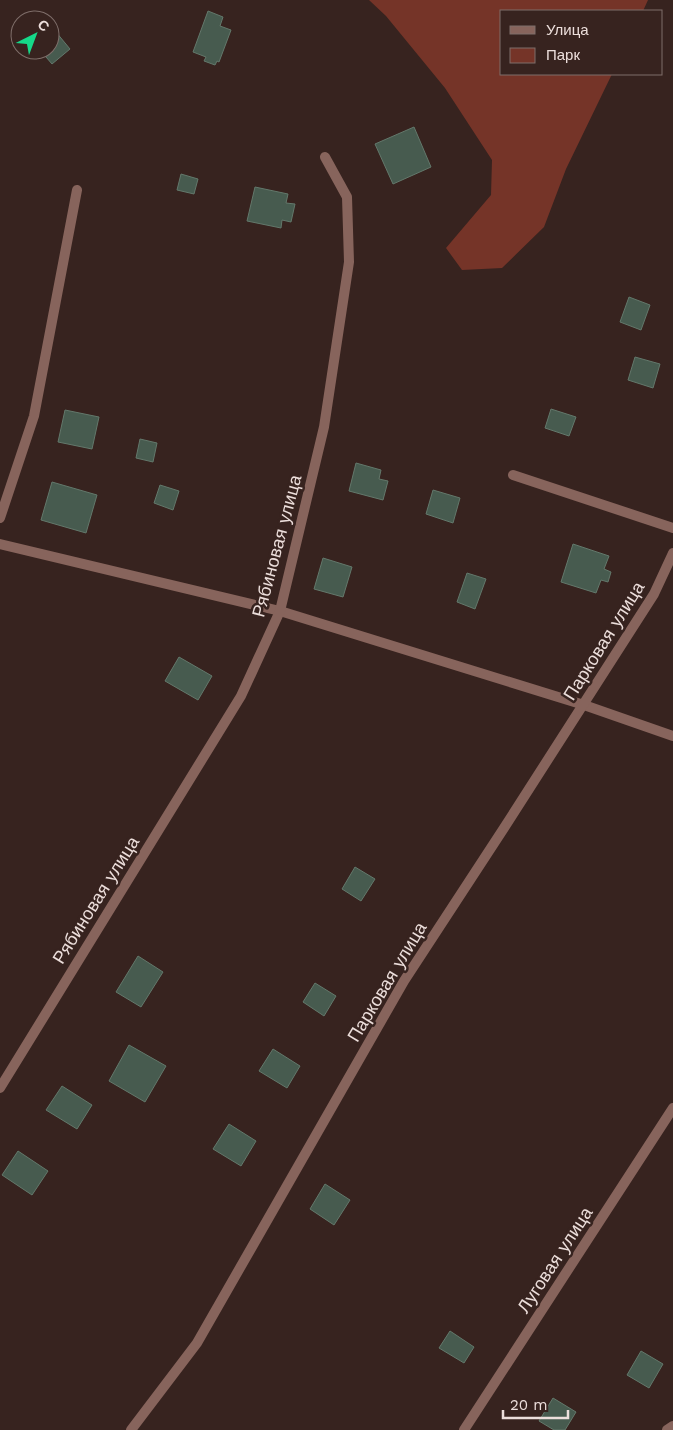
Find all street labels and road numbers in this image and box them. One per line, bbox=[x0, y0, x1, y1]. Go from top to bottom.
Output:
street label: Рябиновая улица bbox=[247, 472, 306, 619]
street label: Парковая улица bbox=[559, 577, 649, 704]
street label: Рябиновая улица bbox=[48, 831, 144, 967]
street label: Парковая улица bbox=[343, 917, 431, 1045]
street label: Луговая улица bbox=[513, 1202, 597, 1317]

